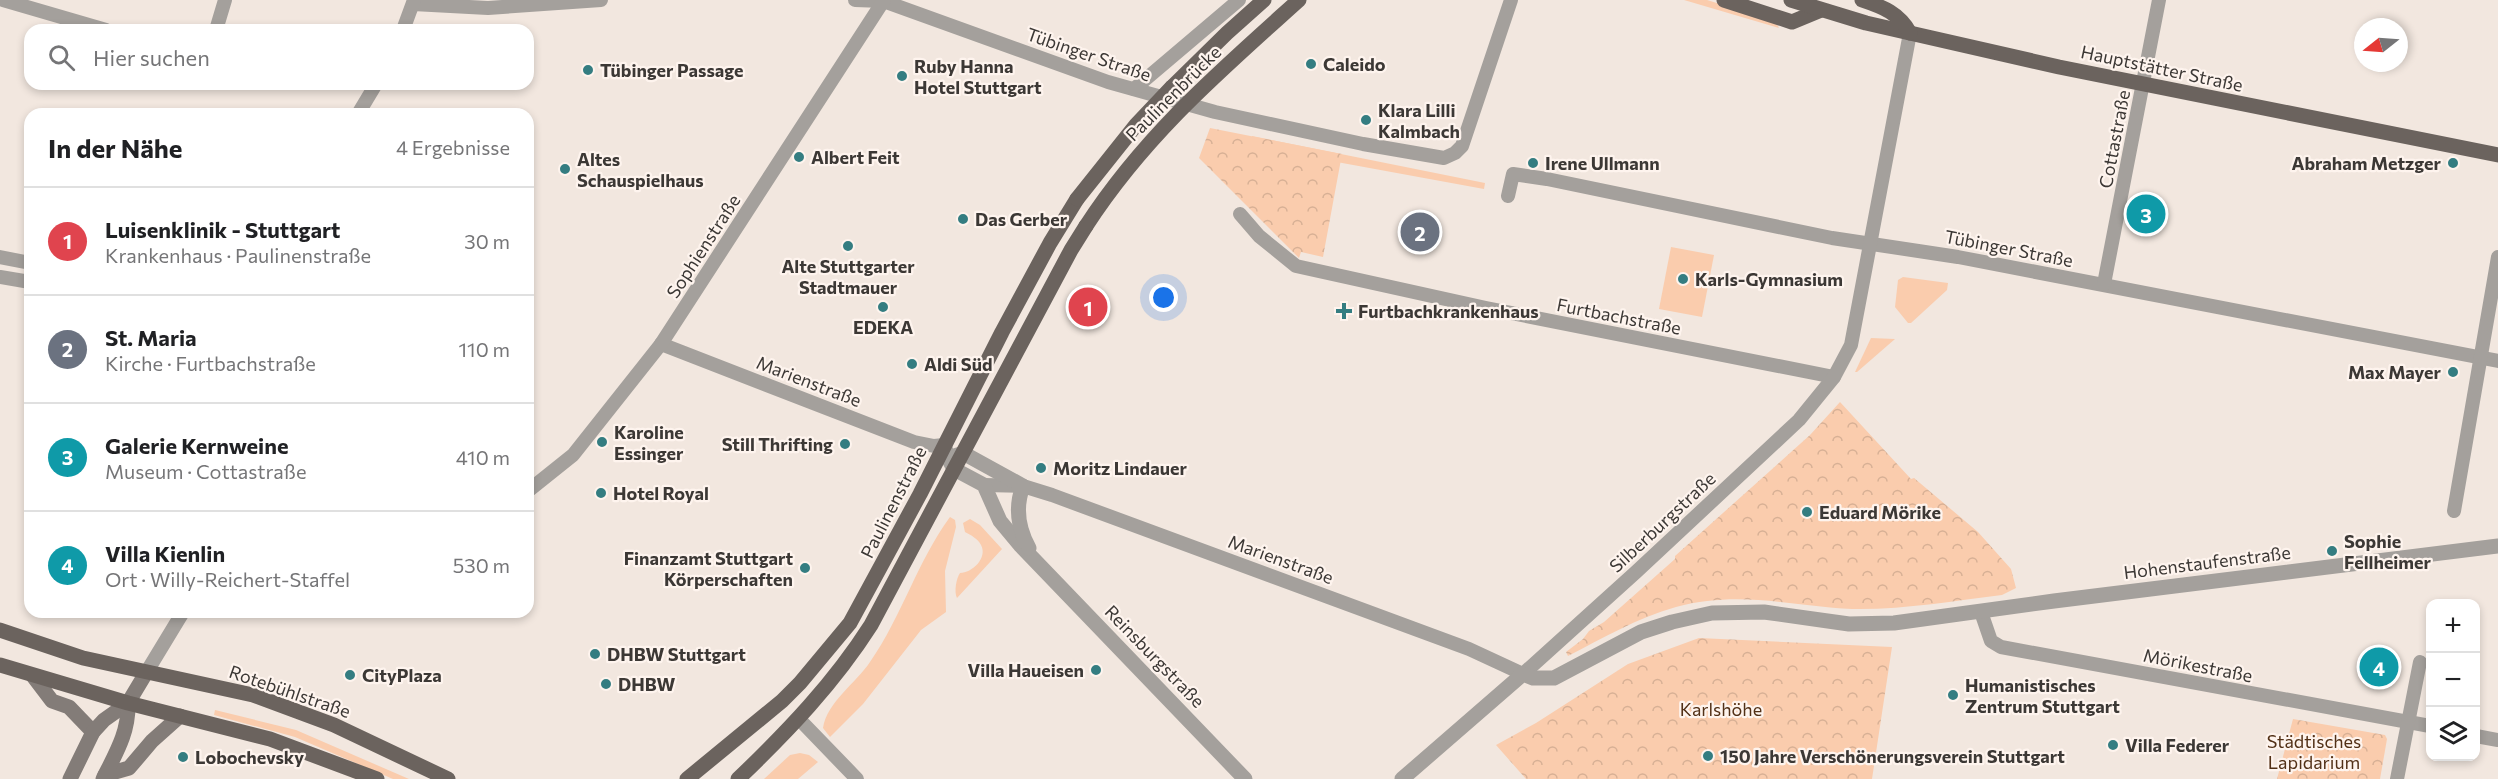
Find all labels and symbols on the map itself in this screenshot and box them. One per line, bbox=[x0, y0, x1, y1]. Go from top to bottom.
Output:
north arrow bbox=[2354, 18, 2408, 72]
street label: Tübinger Straße bbox=[1024, 22, 1154, 86]
street label: Hauptstätter Straße bbox=[2079, 40, 2245, 96]
street label: Paulinenbrücke bbox=[1121, 41, 1225, 145]
place label: Caleido bbox=[1323, 53, 1386, 75]
place label: Ruby Hanna Hotel Stuttgart bbox=[914, 55, 1042, 98]
marker: Caleido bbox=[1304, 57, 1318, 71]
place label: Tübinger Passage bbox=[600, 59, 743, 81]
marker: Tübinger Passage bbox=[581, 63, 595, 77]
marker: Ruby Hanna Hotel Stuttgart bbox=[895, 69, 909, 83]
street label: Cottastraße bbox=[2094, 88, 2134, 190]
place label: Klara Lilli Kalmbach bbox=[1378, 99, 1460, 142]
marker: Klara Lilli Kalmbach bbox=[1359, 113, 1373, 127]
place label: Albert Feit bbox=[811, 146, 900, 168]
place label: Altes Schauspielhaus bbox=[577, 148, 704, 191]
marker: Albert Feit bbox=[792, 150, 806, 164]
place label: Irene Ullmann bbox=[1545, 152, 1660, 174]
place label: Abraham Metzger bbox=[2291, 152, 2442, 174]
marker: Irene Ullmann bbox=[1526, 156, 1540, 170]
marker: Abraham Metzger bbox=[2446, 156, 2460, 170]
marker: Altes Schauspielhaus bbox=[558, 162, 572, 176]
street label: Sophienstraße bbox=[661, 190, 745, 302]
pin: 3 bbox=[2126, 192, 2166, 236]
place label: Das Gerber bbox=[975, 208, 1068, 230]
pin: 2 bbox=[1400, 210, 1440, 254]
marker: Das Gerber bbox=[956, 212, 970, 226]
street label: Tübinger Straße bbox=[1943, 225, 2075, 271]
marker: Alte Stuttgarter Stadtmauer bbox=[841, 239, 855, 253]
place label: Alte Stuttgarter Stadtmauer bbox=[781, 255, 915, 298]
place label: Karls-Gymnasium bbox=[1695, 268, 1843, 290]
marker: Karls-Gymnasium bbox=[1676, 272, 1690, 286]
your location bbox=[1149, 283, 1178, 312]
pin: 1 bbox=[1068, 284, 1108, 330]
street label: Furtbachstraße bbox=[1555, 293, 1683, 339]
marker: EDEKA bbox=[876, 300, 890, 314]
place label: Furtbachkrankenhaus bbox=[1358, 300, 1539, 322]
marker: Furtbachkrankenhaus bbox=[1335, 302, 1353, 320]
place label: EDEKA bbox=[853, 316, 913, 338]
street label: Marienstraße bbox=[753, 351, 865, 411]
place label: Aldi Süd bbox=[924, 353, 992, 375]
marker: Aldi Süd bbox=[905, 357, 919, 371]
place label: Max Mayer bbox=[2348, 361, 2442, 383]
marker: Max Mayer bbox=[2446, 365, 2460, 379]
place label: Karoline Essinger bbox=[614, 421, 684, 464]
place label: Still Thrifting bbox=[722, 433, 833, 455]
marker: Karoline Essinger bbox=[595, 435, 609, 449]
marker: Still Thrifting bbox=[838, 437, 852, 451]
street label: Paulinenstraße bbox=[855, 442, 931, 562]
place label: Moritz Lindauer bbox=[1053, 457, 1187, 479]
marker: Moritz Lindauer bbox=[1034, 461, 1048, 475]
street label: Silberburgstraße bbox=[1604, 467, 1720, 577]
place label: Hotel Royal bbox=[613, 482, 709, 504]
marker: Hotel Royal bbox=[594, 486, 608, 500]
place label: Eduard Mörike bbox=[1819, 501, 1941, 523]
marker: Eduard Mörike bbox=[1800, 505, 1814, 519]
street label: Marienstraße bbox=[1225, 530, 1337, 588]
place label: Sophie Fellheimer bbox=[2344, 530, 2432, 573]
street label: Hohenstaufenstraße bbox=[2122, 541, 2292, 583]
marker: Sophie Fellheimer bbox=[2325, 544, 2339, 558]
place label: Finanzamt Stuttgart Körperschaften bbox=[624, 547, 793, 590]
marker: Finanzamt Stuttgart Körperschaften bbox=[798, 561, 812, 575]
street label: Reinsburgstraße bbox=[1101, 600, 1209, 712]
place label: DHBW Stuttgart bbox=[607, 643, 746, 665]
street label: Mörikestraße bbox=[2141, 644, 2255, 686]
pin: 4 bbox=[2360, 644, 2398, 690]
marker: DHBW Stuttgart bbox=[588, 647, 602, 661]
place label: Villa Haueisen bbox=[967, 659, 1084, 681]
street label: Rotebühlstraße bbox=[226, 660, 354, 722]
marker: Villa Haueisen bbox=[1089, 663, 1103, 677]
place label: CityPlaza bbox=[362, 664, 442, 686]
marker: CityPlaza bbox=[343, 668, 357, 682]
place label: DHBW bbox=[618, 673, 676, 695]
place label: Humanistisches Zentrum Stuttgart bbox=[1965, 674, 2120, 717]
marker: DHBW bbox=[599, 677, 613, 691]
marker: Humanistisches Zentrum Stuttgart bbox=[1946, 688, 1960, 702]
park label: Karlshöhe bbox=[1680, 698, 1762, 720]
park label: Städtisches Lapidarium bbox=[2267, 730, 2361, 773]
place label: Villa Federer bbox=[2125, 734, 2230, 756]
marker: Villa Federer bbox=[2106, 738, 2120, 752]
place label: 150 Jahre Verschönerungsverein Stuttgart bbox=[1720, 745, 2065, 767]
place label: Lobochevsky bbox=[195, 746, 304, 768]
marker: 150 Jahre Verschönerungsverein Stuttgart bbox=[1701, 749, 1715, 763]
marker: Lobochevsky bbox=[176, 750, 190, 764]

